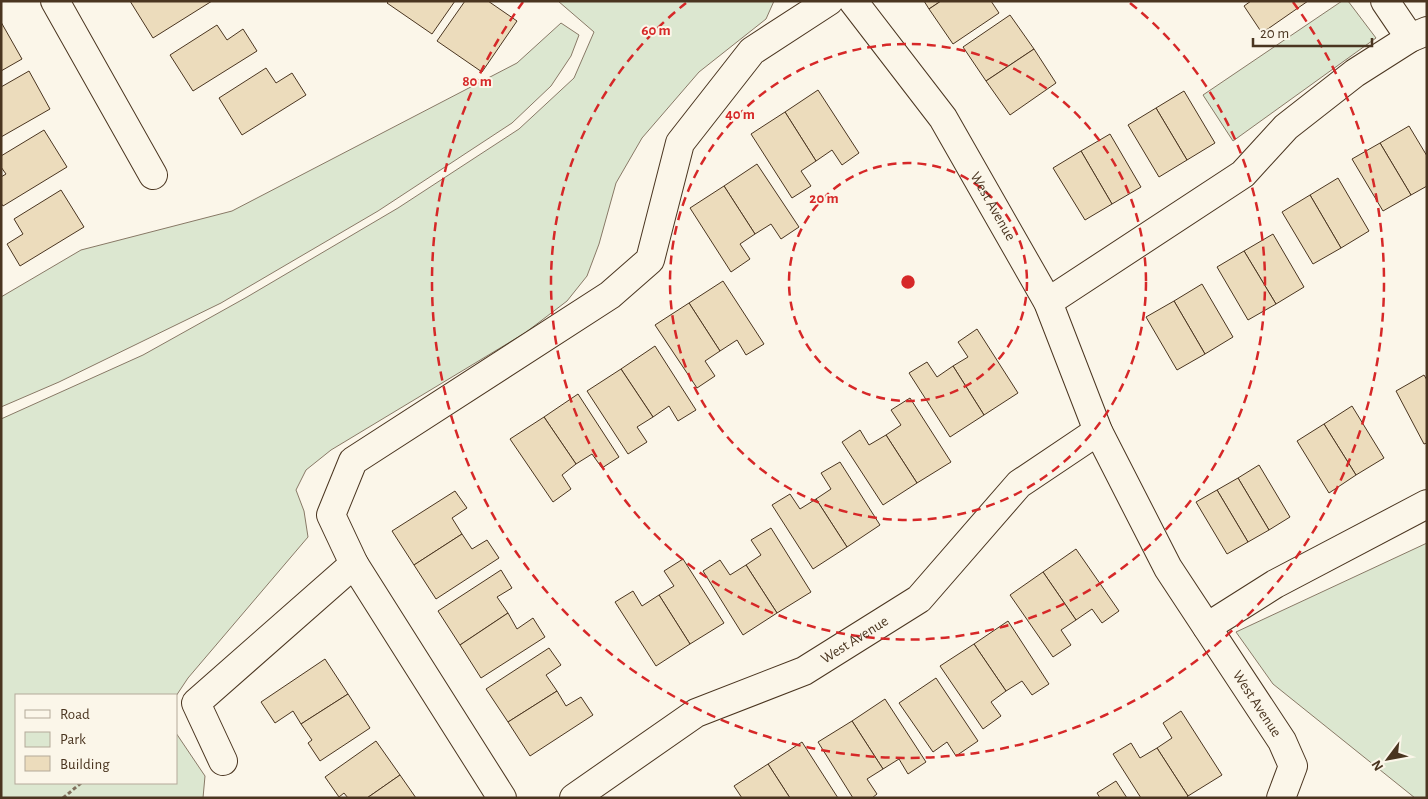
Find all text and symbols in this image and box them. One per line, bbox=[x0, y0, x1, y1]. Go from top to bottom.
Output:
scale bar bbox=[1253, 15, 1372, 47]
text: 60 m bbox=[641, 23, 671, 38]
text: 20 m bbox=[1260, 26, 1289, 41]
text: 80 m bbox=[462, 74, 492, 89]
text: 40 m bbox=[725, 107, 755, 122]
street label: West Avenue bbox=[968, 169, 1019, 243]
text: 20 m bbox=[809, 191, 839, 206]
centre of rings bbox=[899, 273, 917, 291]
street label: West Avenue bbox=[818, 613, 891, 666]
street label: West Avenue bbox=[1230, 668, 1285, 740]
legend bbox=[15, 694, 178, 784]
text: Road bbox=[60, 707, 90, 722]
text: Park bbox=[60, 732, 86, 747]
north arrow bbox=[1363, 734, 1413, 784]
text: Building bbox=[60, 757, 110, 772]
text: N bbox=[1369, 758, 1386, 773]

